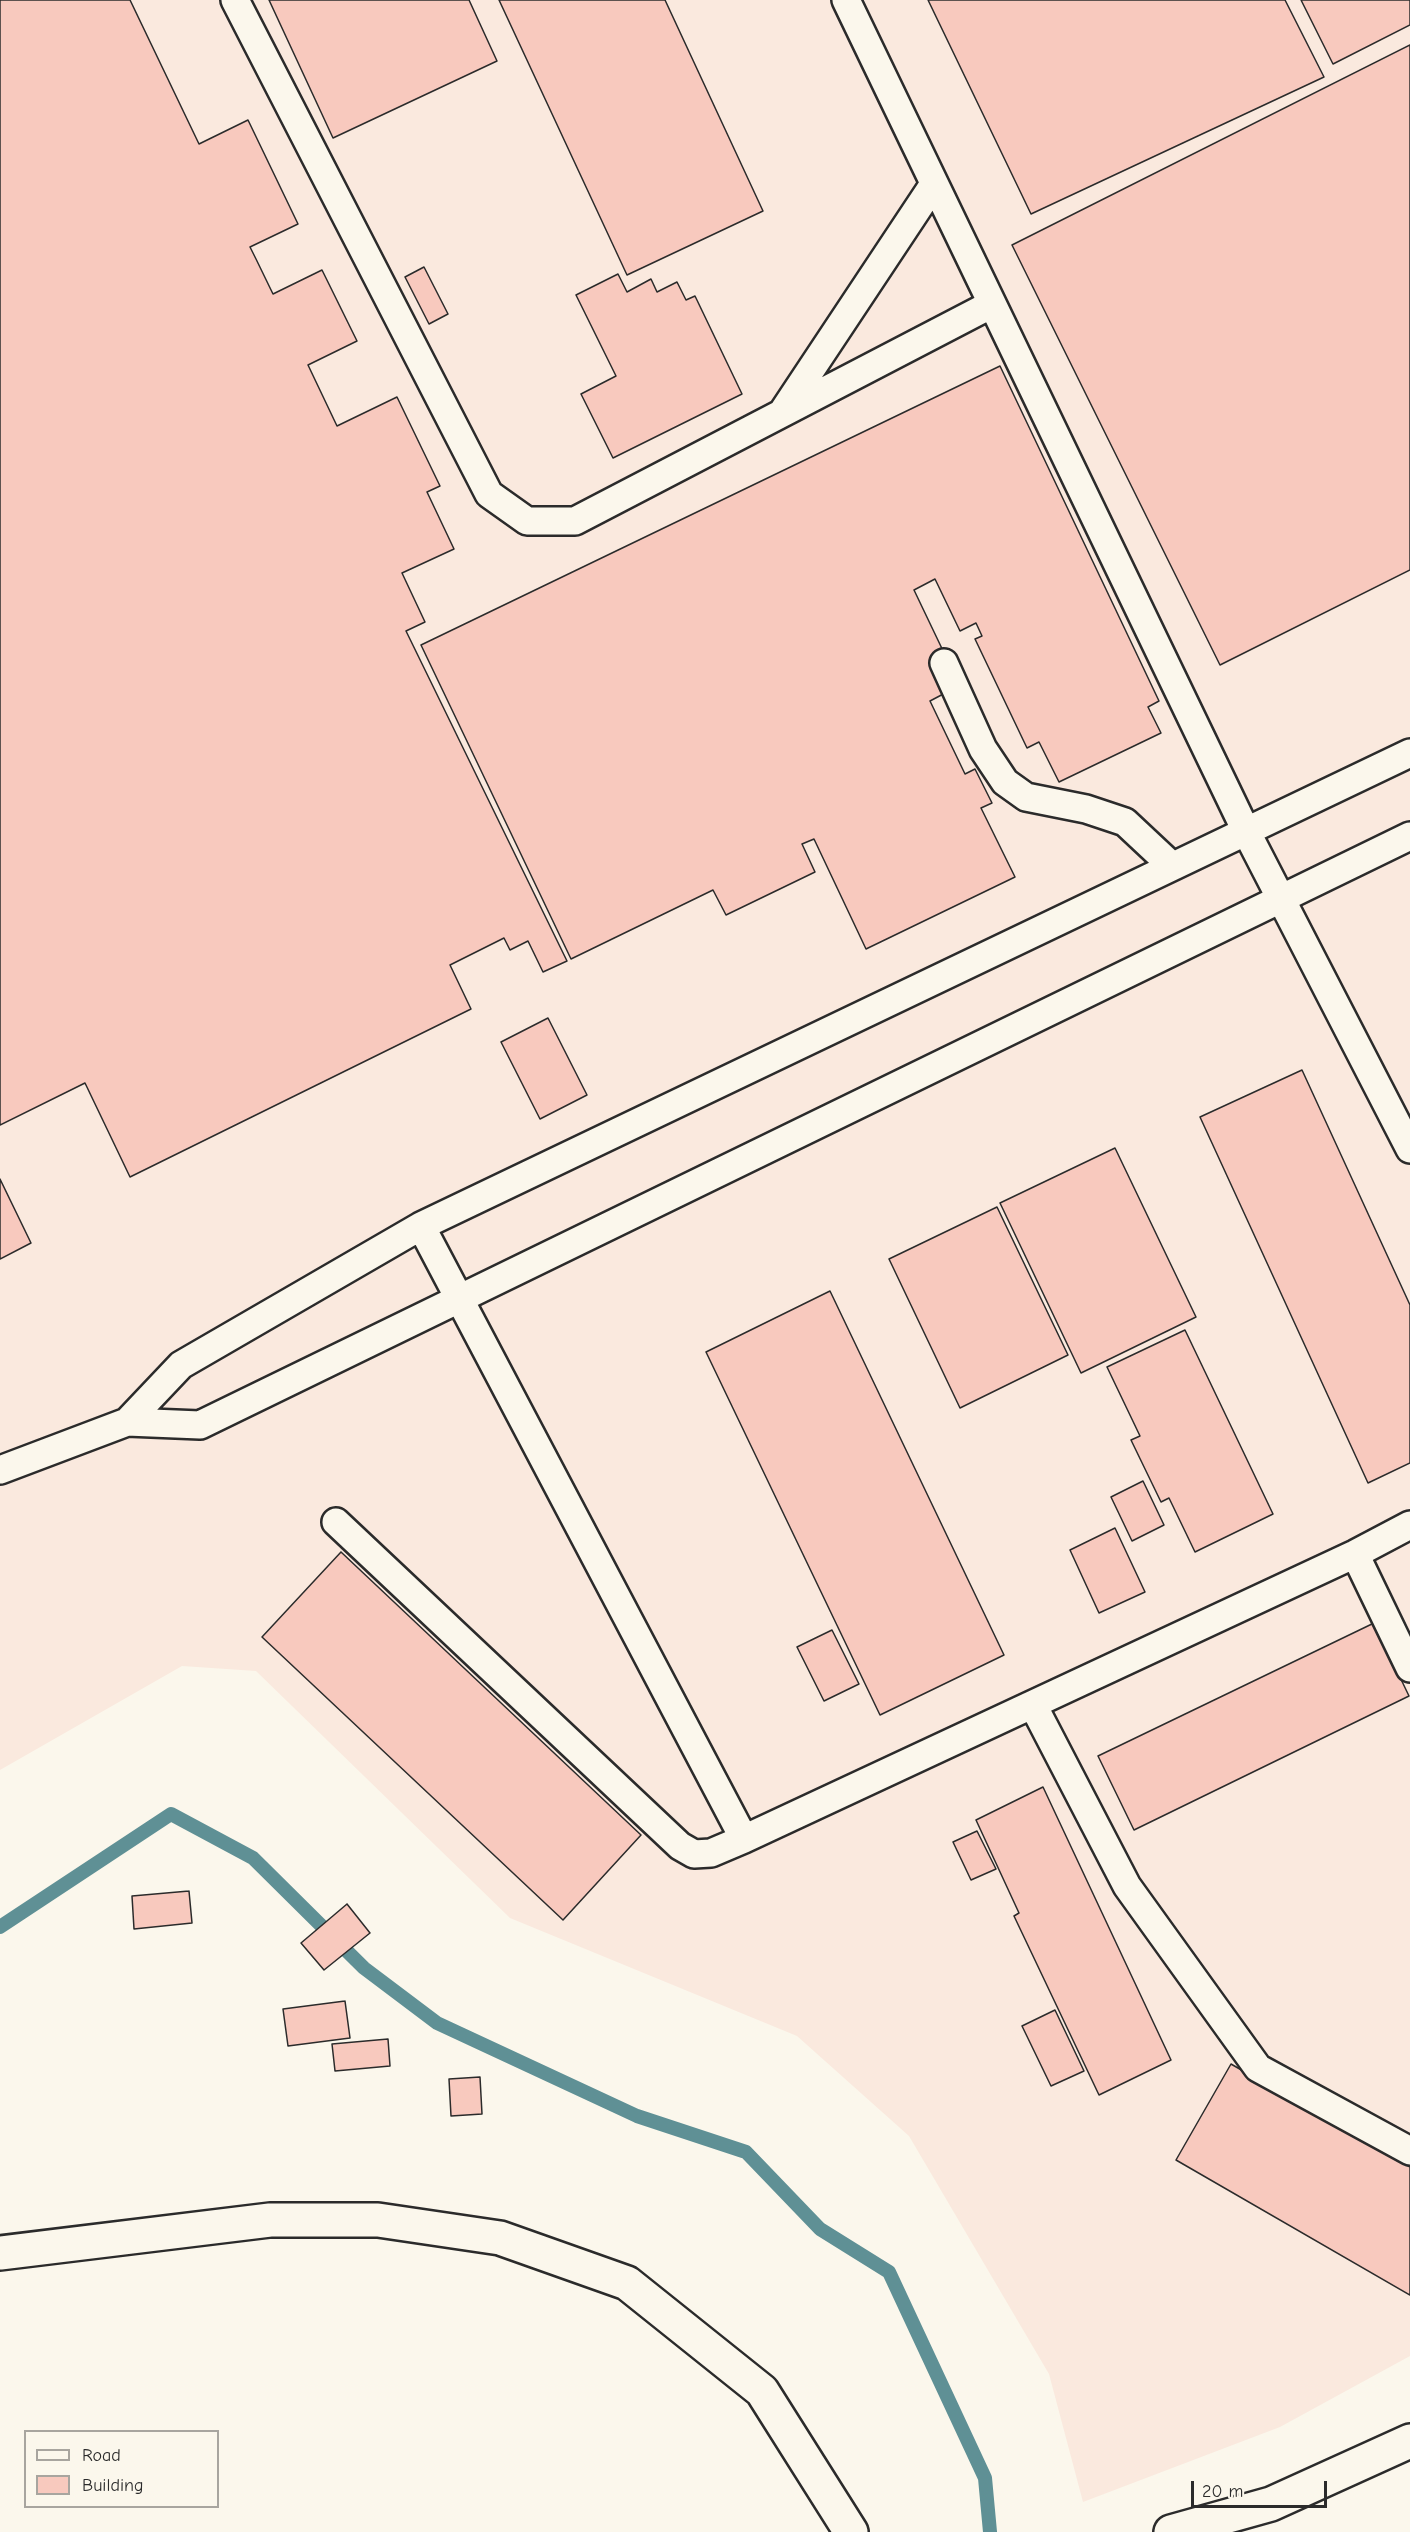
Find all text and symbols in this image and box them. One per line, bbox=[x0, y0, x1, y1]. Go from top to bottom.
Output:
legend bbox=[24, 2430, 219, 2508]
text: Road bbox=[82, 2445, 121, 2466]
scale bar bbox=[1194, 2469, 1330, 2507]
text: Building bbox=[82, 2475, 144, 2496]
text: 20 m bbox=[1202, 2481, 1243, 2502]

